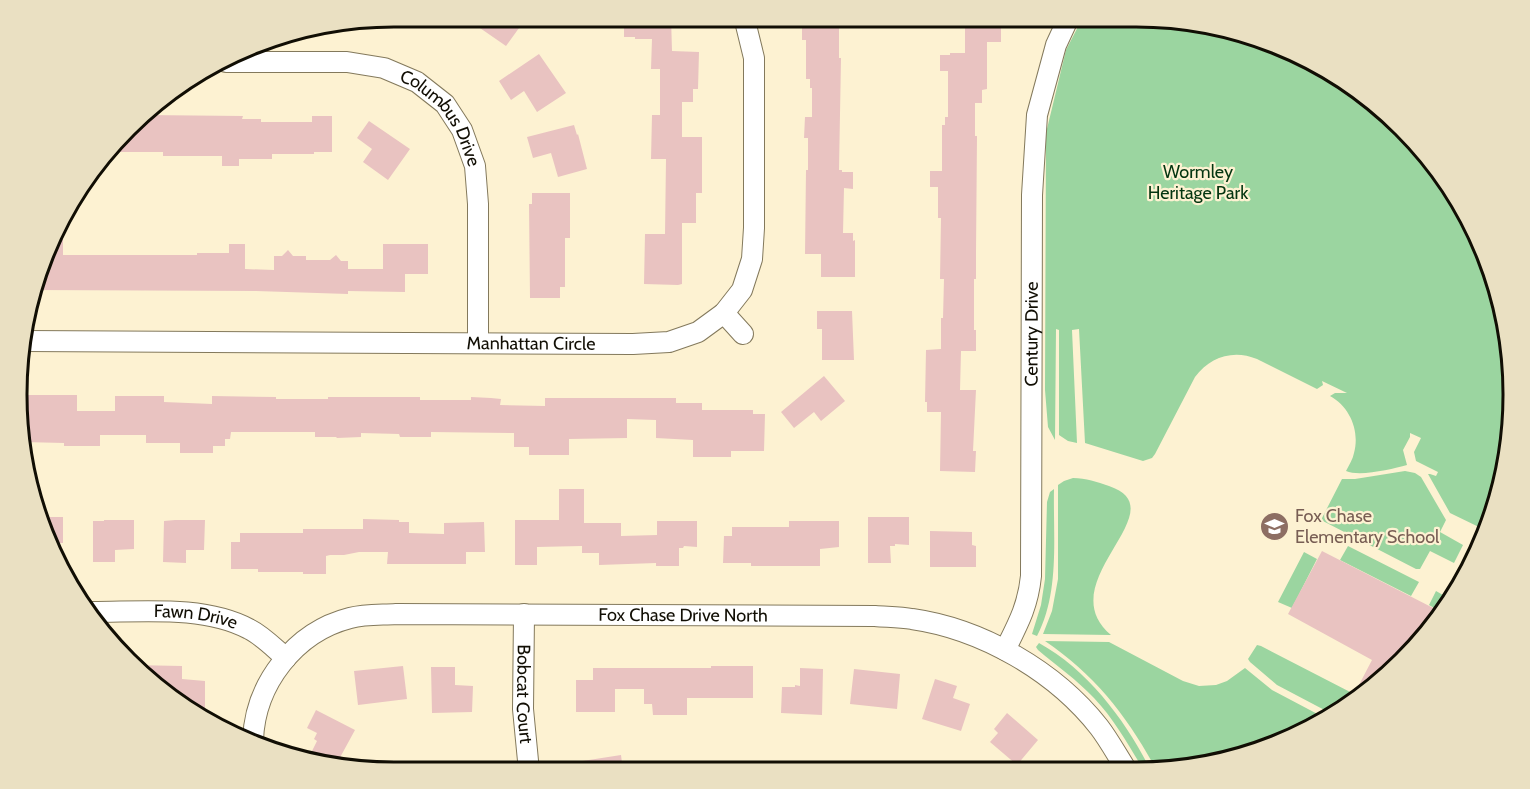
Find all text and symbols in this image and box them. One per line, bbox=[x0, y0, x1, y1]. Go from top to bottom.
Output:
street label: Columbus Drive bbox=[397, 65, 485, 169]
park label: Wormley Heritage Park bbox=[1148, 161, 1249, 204]
street label: Century Drive bbox=[1020, 282, 1043, 386]
street label: Manhattan Circle bbox=[466, 332, 596, 355]
place label: Fox Chase Elementary School bbox=[1295, 505, 1440, 548]
school or university icon: Fox Chase Elementary School bbox=[1258, 510, 1290, 542]
street label: Fawn Drive bbox=[154, 600, 241, 634]
street label: Fox Chase Drive North bbox=[598, 604, 768, 627]
street label: Bobcat Court bbox=[512, 644, 537, 745]

